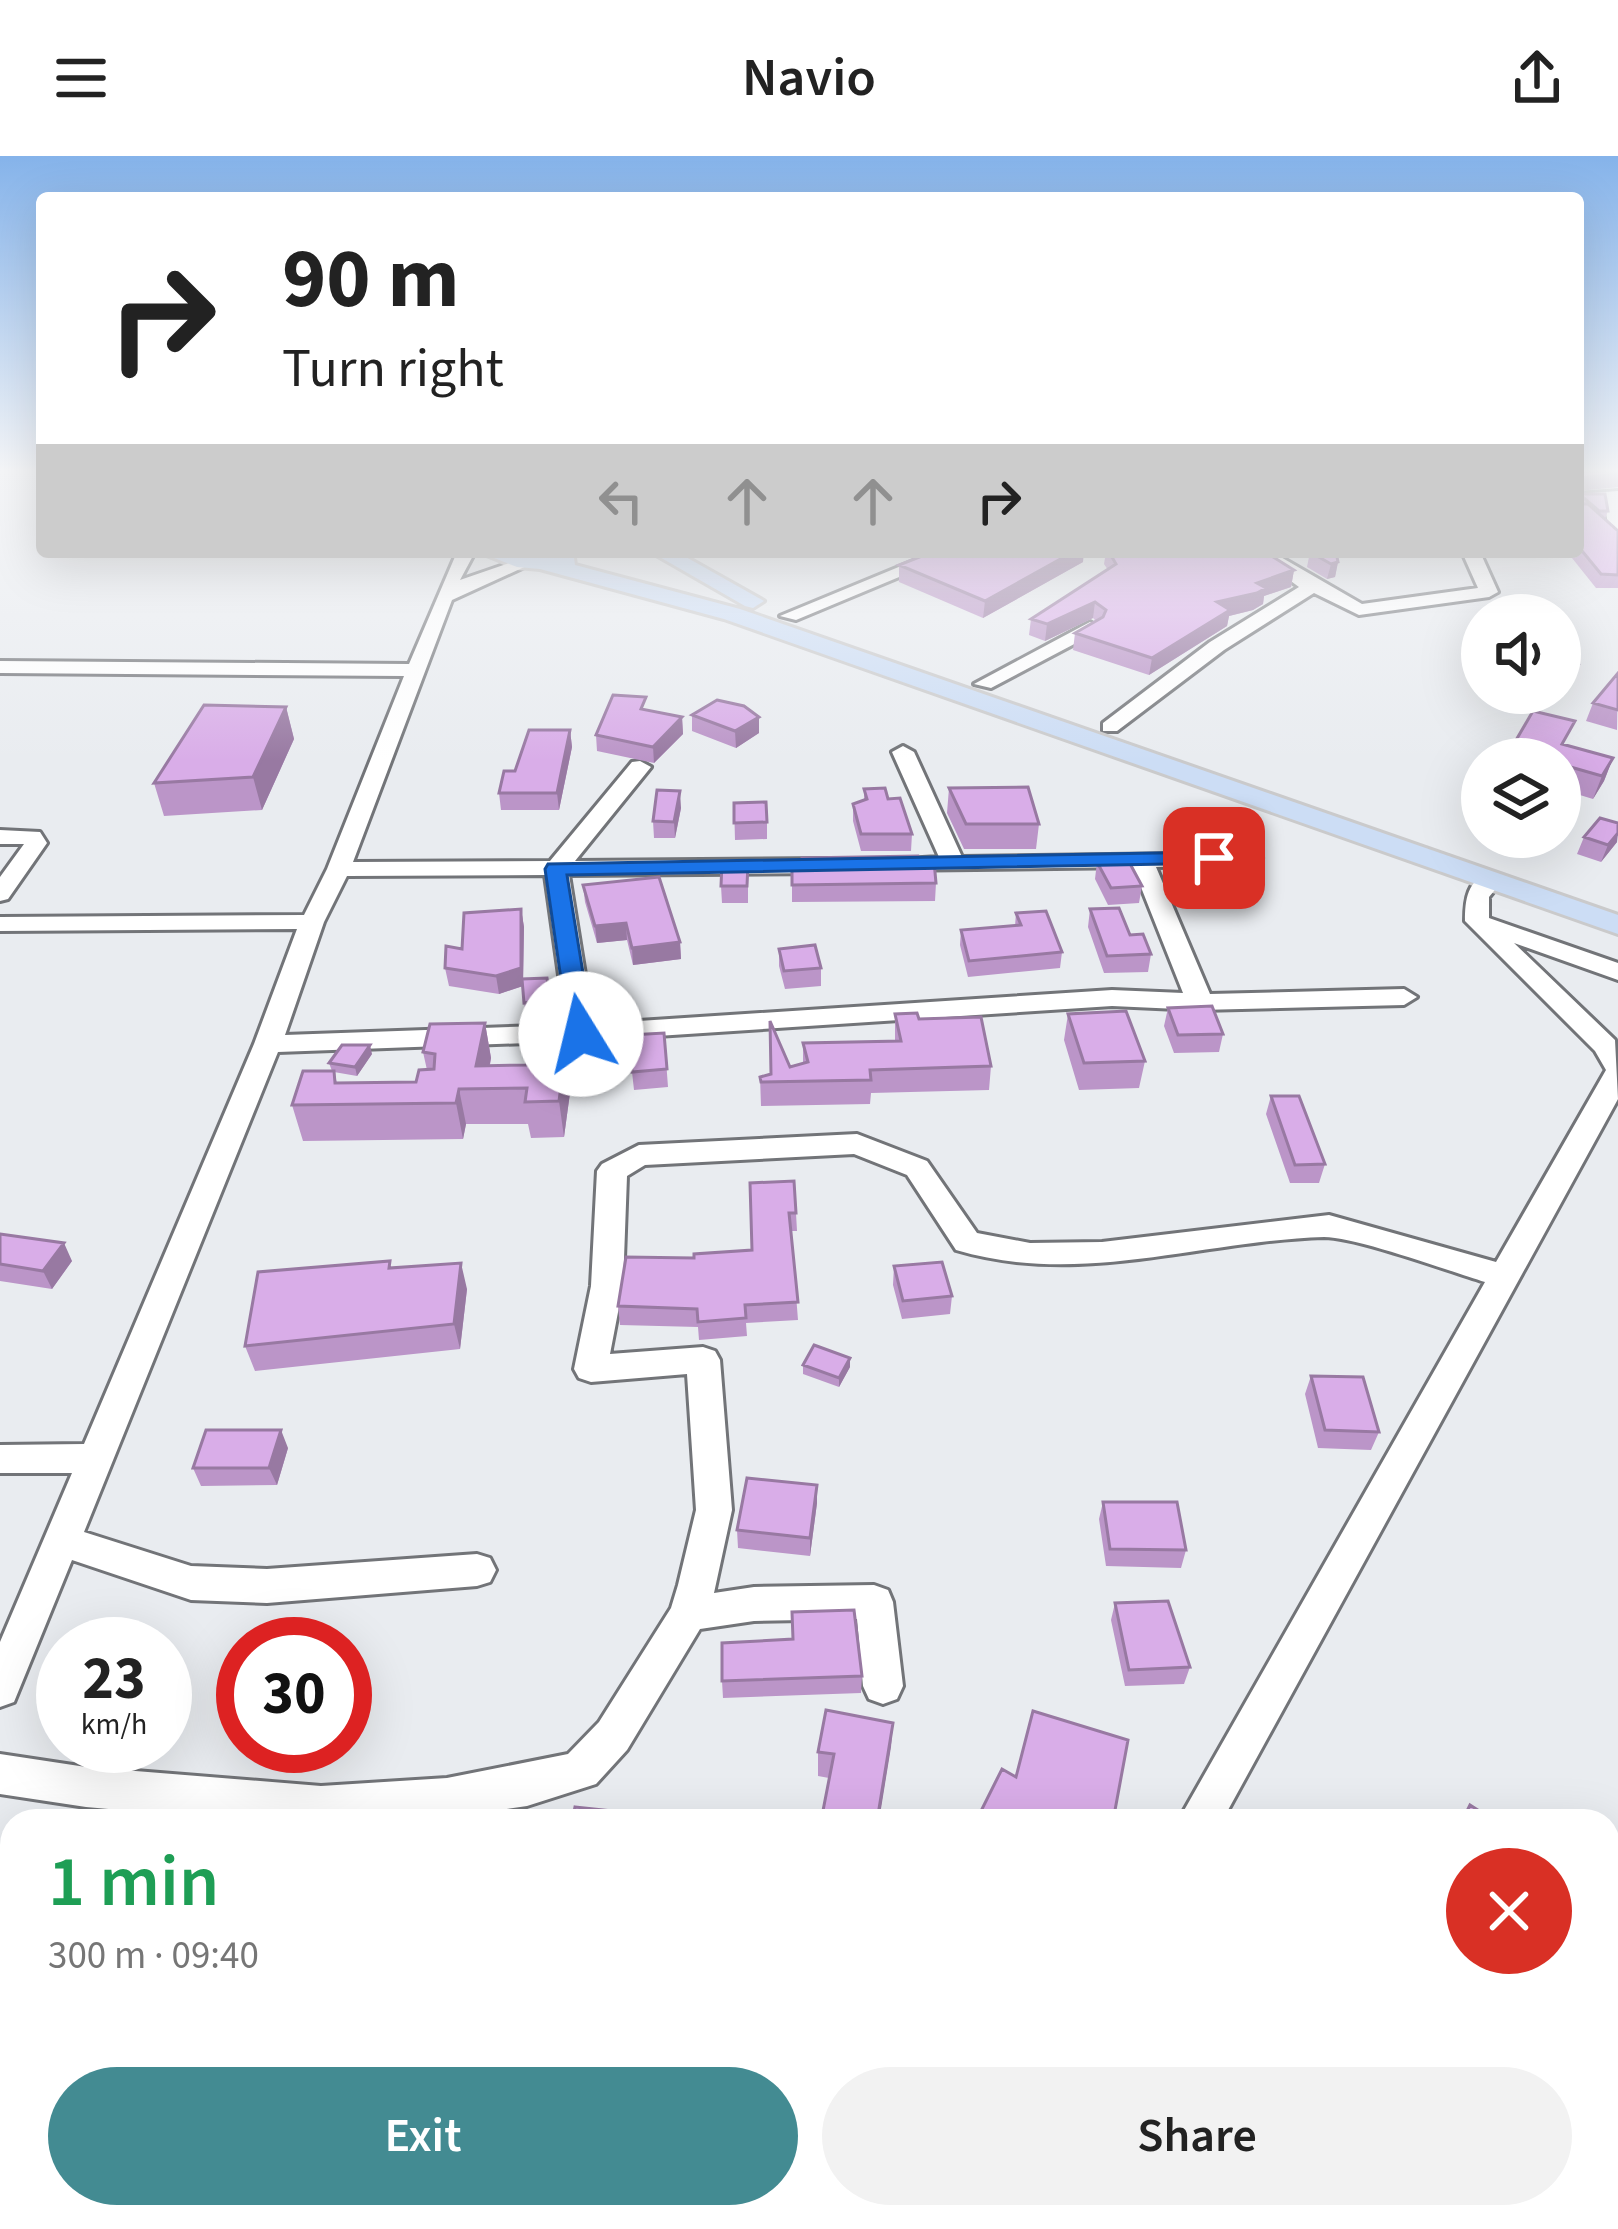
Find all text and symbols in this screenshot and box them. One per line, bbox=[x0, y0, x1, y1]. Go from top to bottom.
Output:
text: Navio bbox=[742, 40, 876, 117]
icon: menu bbox=[48, 45, 114, 111]
icon: share bbox=[1504, 45, 1570, 111]
text: 90 m bbox=[282, 220, 460, 340]
icon: right bbox=[84, 240, 240, 396]
text: Turn right bbox=[282, 331, 504, 408]
icon: left bbox=[588, 468, 654, 534]
icon: ahead bbox=[714, 468, 780, 534]
icon: ahead bbox=[840, 468, 906, 534]
icon: right bbox=[966, 468, 1032, 534]
map controls bbox=[1461, 594, 1581, 858]
button: sound bbox=[1461, 594, 1581, 714]
button: layers bbox=[1461, 738, 1581, 858]
pin bbox=[1163, 807, 1265, 909]
icon: arrive bbox=[1181, 825, 1247, 891]
position arrow bbox=[518, 971, 644, 1097]
speed limit sign: 30 bbox=[216, 1617, 372, 1773]
text: 23 bbox=[82, 1637, 146, 1722]
text: km/h bbox=[81, 1703, 147, 1746]
text: 1 min bbox=[48, 1831, 219, 1934]
button: close bbox=[1446, 1848, 1572, 1974]
text: 300 m · 09:40 bbox=[48, 1928, 259, 1984]
button: Exit bbox=[48, 2067, 798, 2205]
button: Share bbox=[822, 2067, 1572, 2205]

